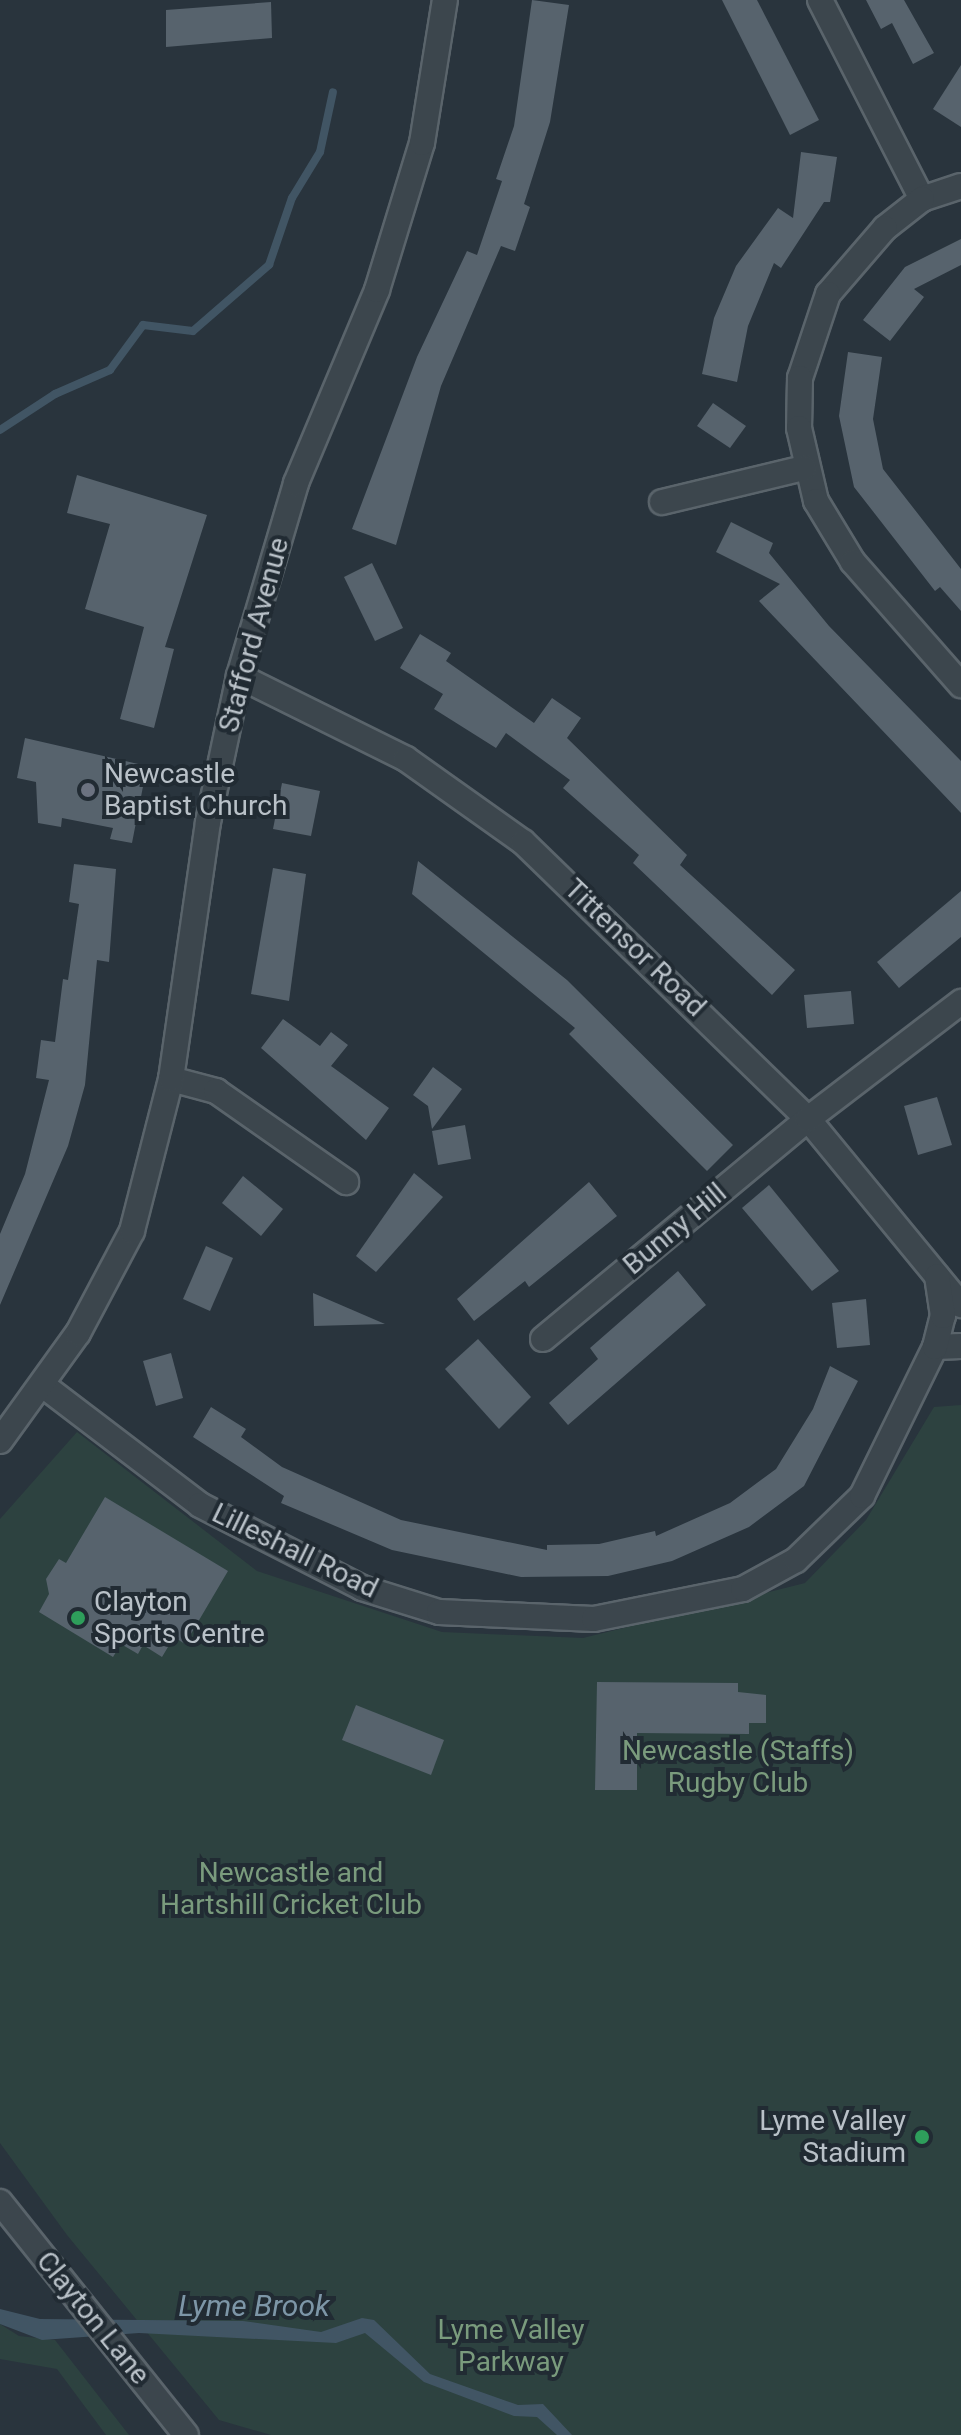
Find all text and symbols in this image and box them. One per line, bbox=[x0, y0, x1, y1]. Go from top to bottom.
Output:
street label: Stafford Avenue bbox=[212, 534, 296, 736]
place label: Newcastle Baptist Church bbox=[104, 757, 287, 823]
marker: Newcastle Baptist Church bbox=[79, 781, 97, 799]
street label: Tittensor Road bbox=[557, 872, 713, 1024]
street label: Bunny Hill bbox=[617, 1176, 733, 1282]
street label: Lilleshall Road bbox=[207, 1496, 383, 1606]
place label: Clayton Sports Centre bbox=[94, 1585, 265, 1651]
marker: Clayton Sports Centre bbox=[69, 1609, 87, 1627]
park label: Newcastle (Staffs) Rugby Club bbox=[622, 1734, 854, 1800]
park label: Newcastle and Hartshill Cricket Club bbox=[160, 1856, 422, 1922]
place label: Lyme Valley Stadium bbox=[759, 2104, 906, 2170]
marker: Lyme Valley Stadium bbox=[913, 2128, 931, 2146]
street label: Clayton Lane bbox=[29, 2245, 157, 2391]
water label: Lyme Brook bbox=[178, 2288, 330, 2324]
park label: Lyme Valley Parkway bbox=[438, 2313, 584, 2379]

